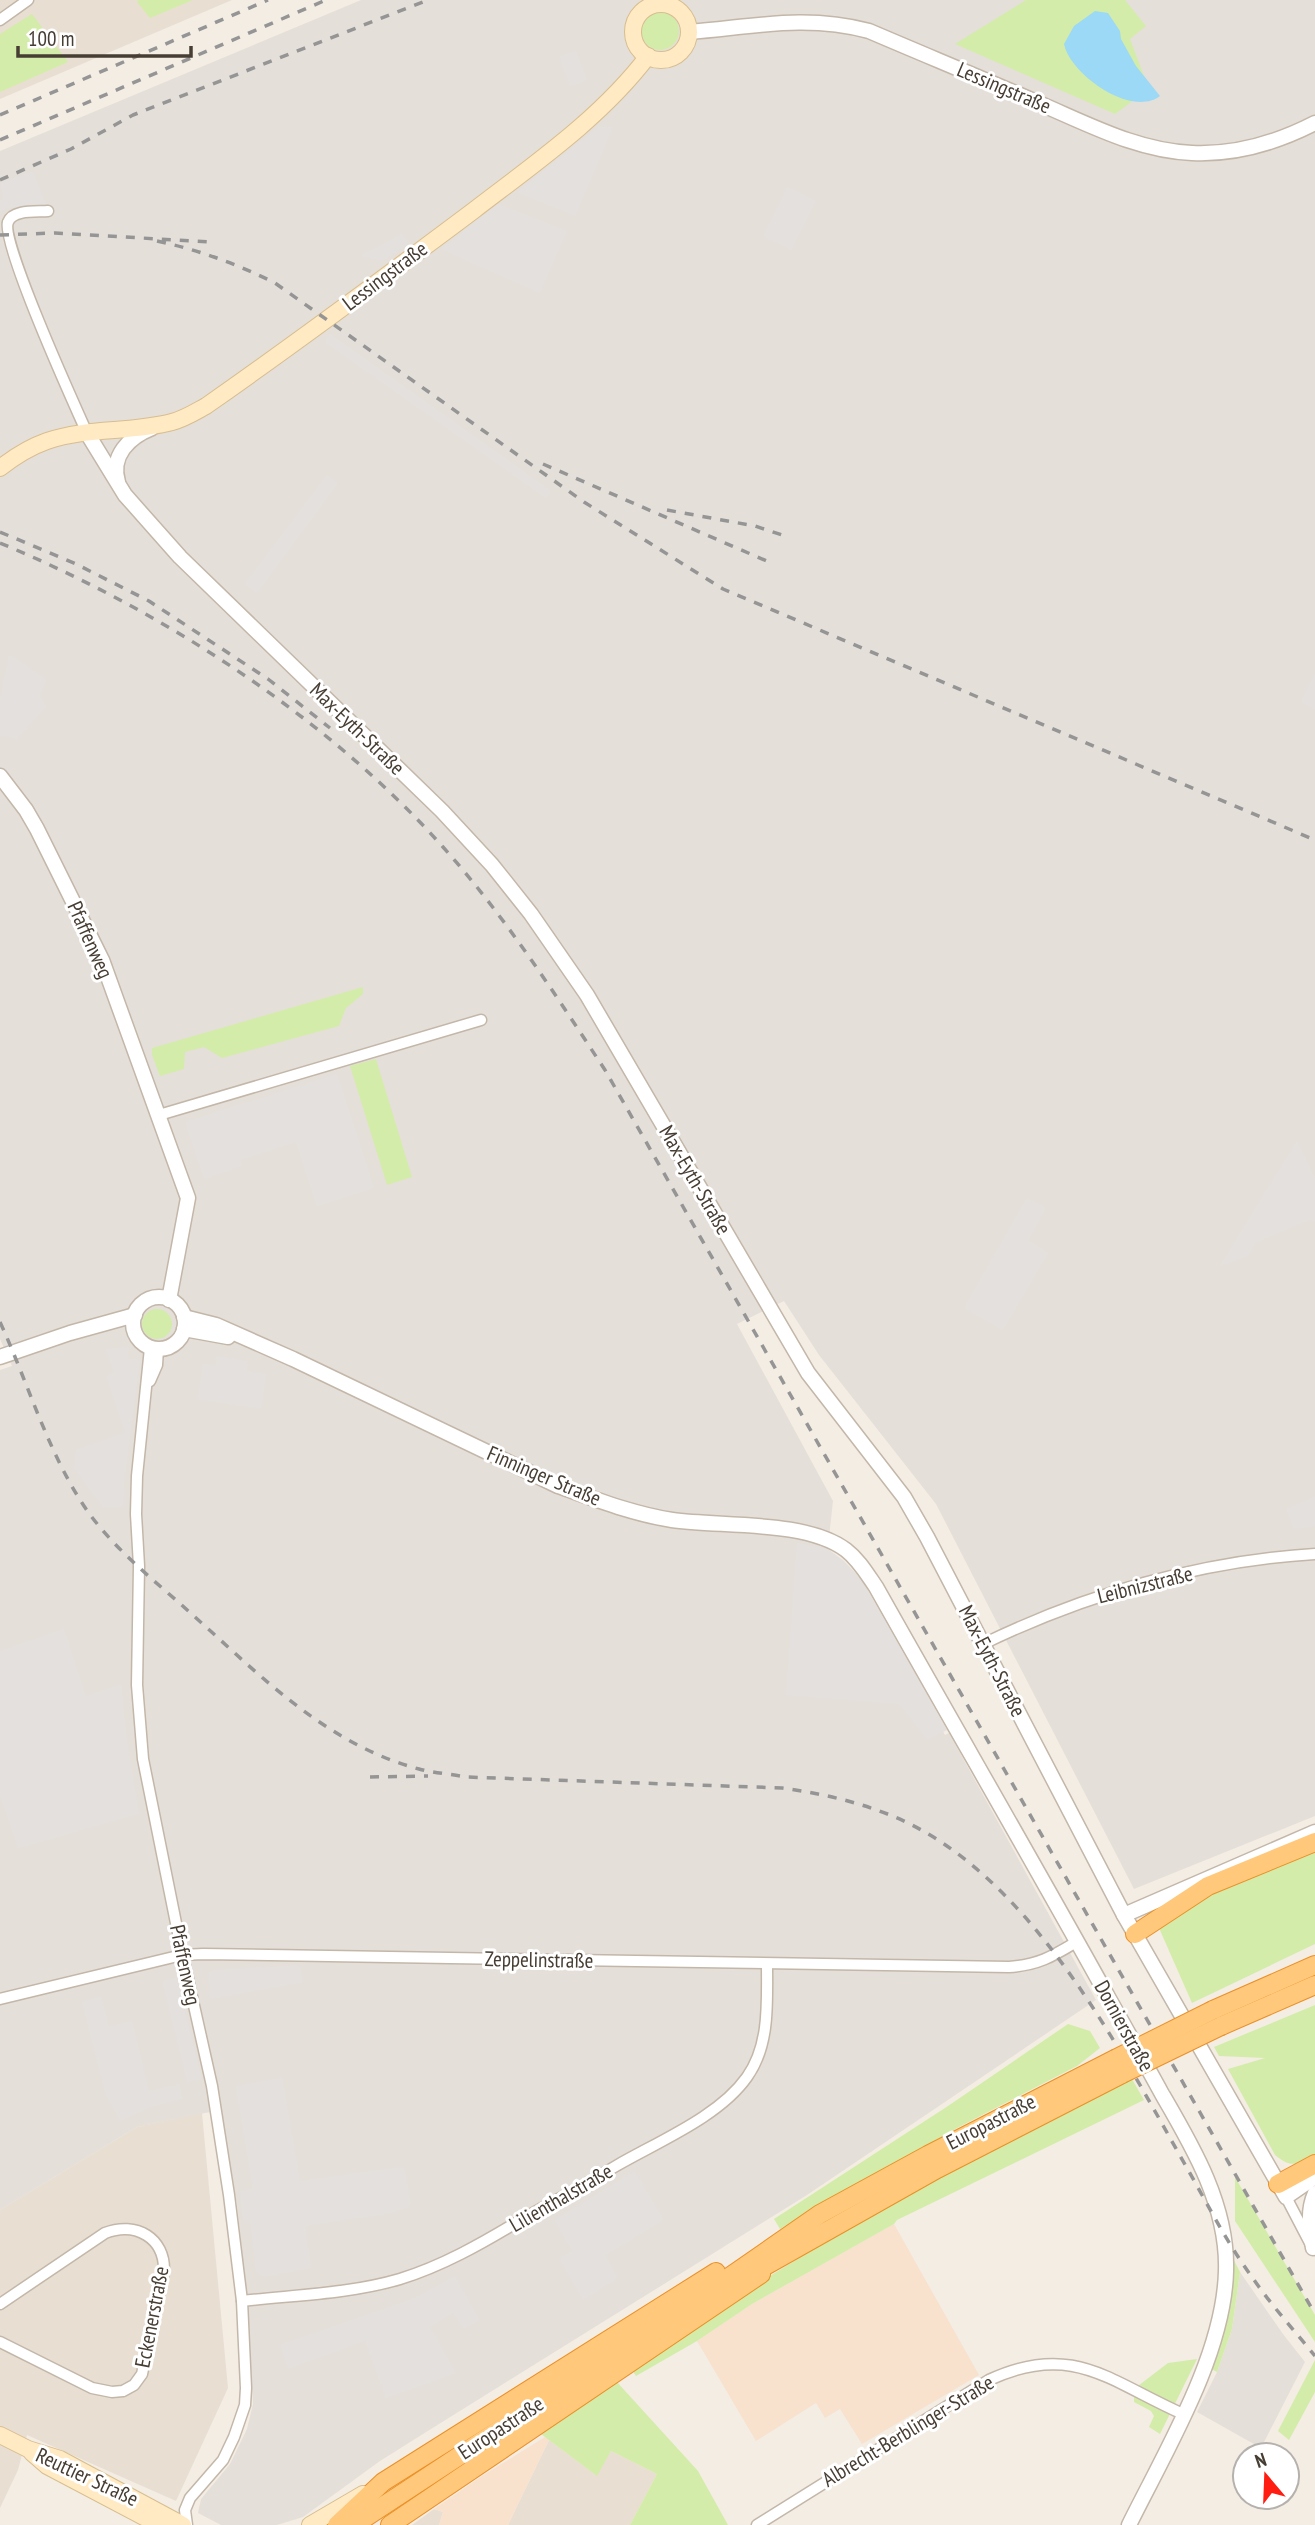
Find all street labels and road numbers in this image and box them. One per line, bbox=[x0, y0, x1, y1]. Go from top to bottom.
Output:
street label: Lessingstraße bbox=[953, 56, 1055, 119]
street label: Lessingstraße bbox=[337, 235, 433, 316]
street label: Max-Eyth-Straße bbox=[304, 677, 410, 781]
street label: Pfaffenweg bbox=[62, 897, 119, 983]
street label: Max-Eyth-Straße bbox=[653, 1120, 738, 1239]
street label: Finninger Straße bbox=[483, 1439, 605, 1512]
street label: Leibnizstraße bbox=[1094, 1560, 1195, 1609]
street label: Max-Eyth-Straße bbox=[953, 1600, 1032, 1721]
street label: Pfaffenweg bbox=[164, 1922, 207, 2008]
street label: Zeppelinstraße bbox=[484, 1945, 594, 1974]
street label: Dornierstraße bbox=[1088, 1975, 1160, 2076]
street label: Europastraße bbox=[942, 2088, 1040, 2155]
street label: Lilienthalstraße bbox=[504, 2157, 617, 2238]
street label: Eckenerstraße bbox=[128, 2264, 175, 2370]
street label: Albrecht-Berblinger-Straße bbox=[817, 2369, 999, 2493]
street label: Europastraße bbox=[453, 2390, 549, 2465]
street label: Reuttier Straße bbox=[32, 2441, 143, 2512]

